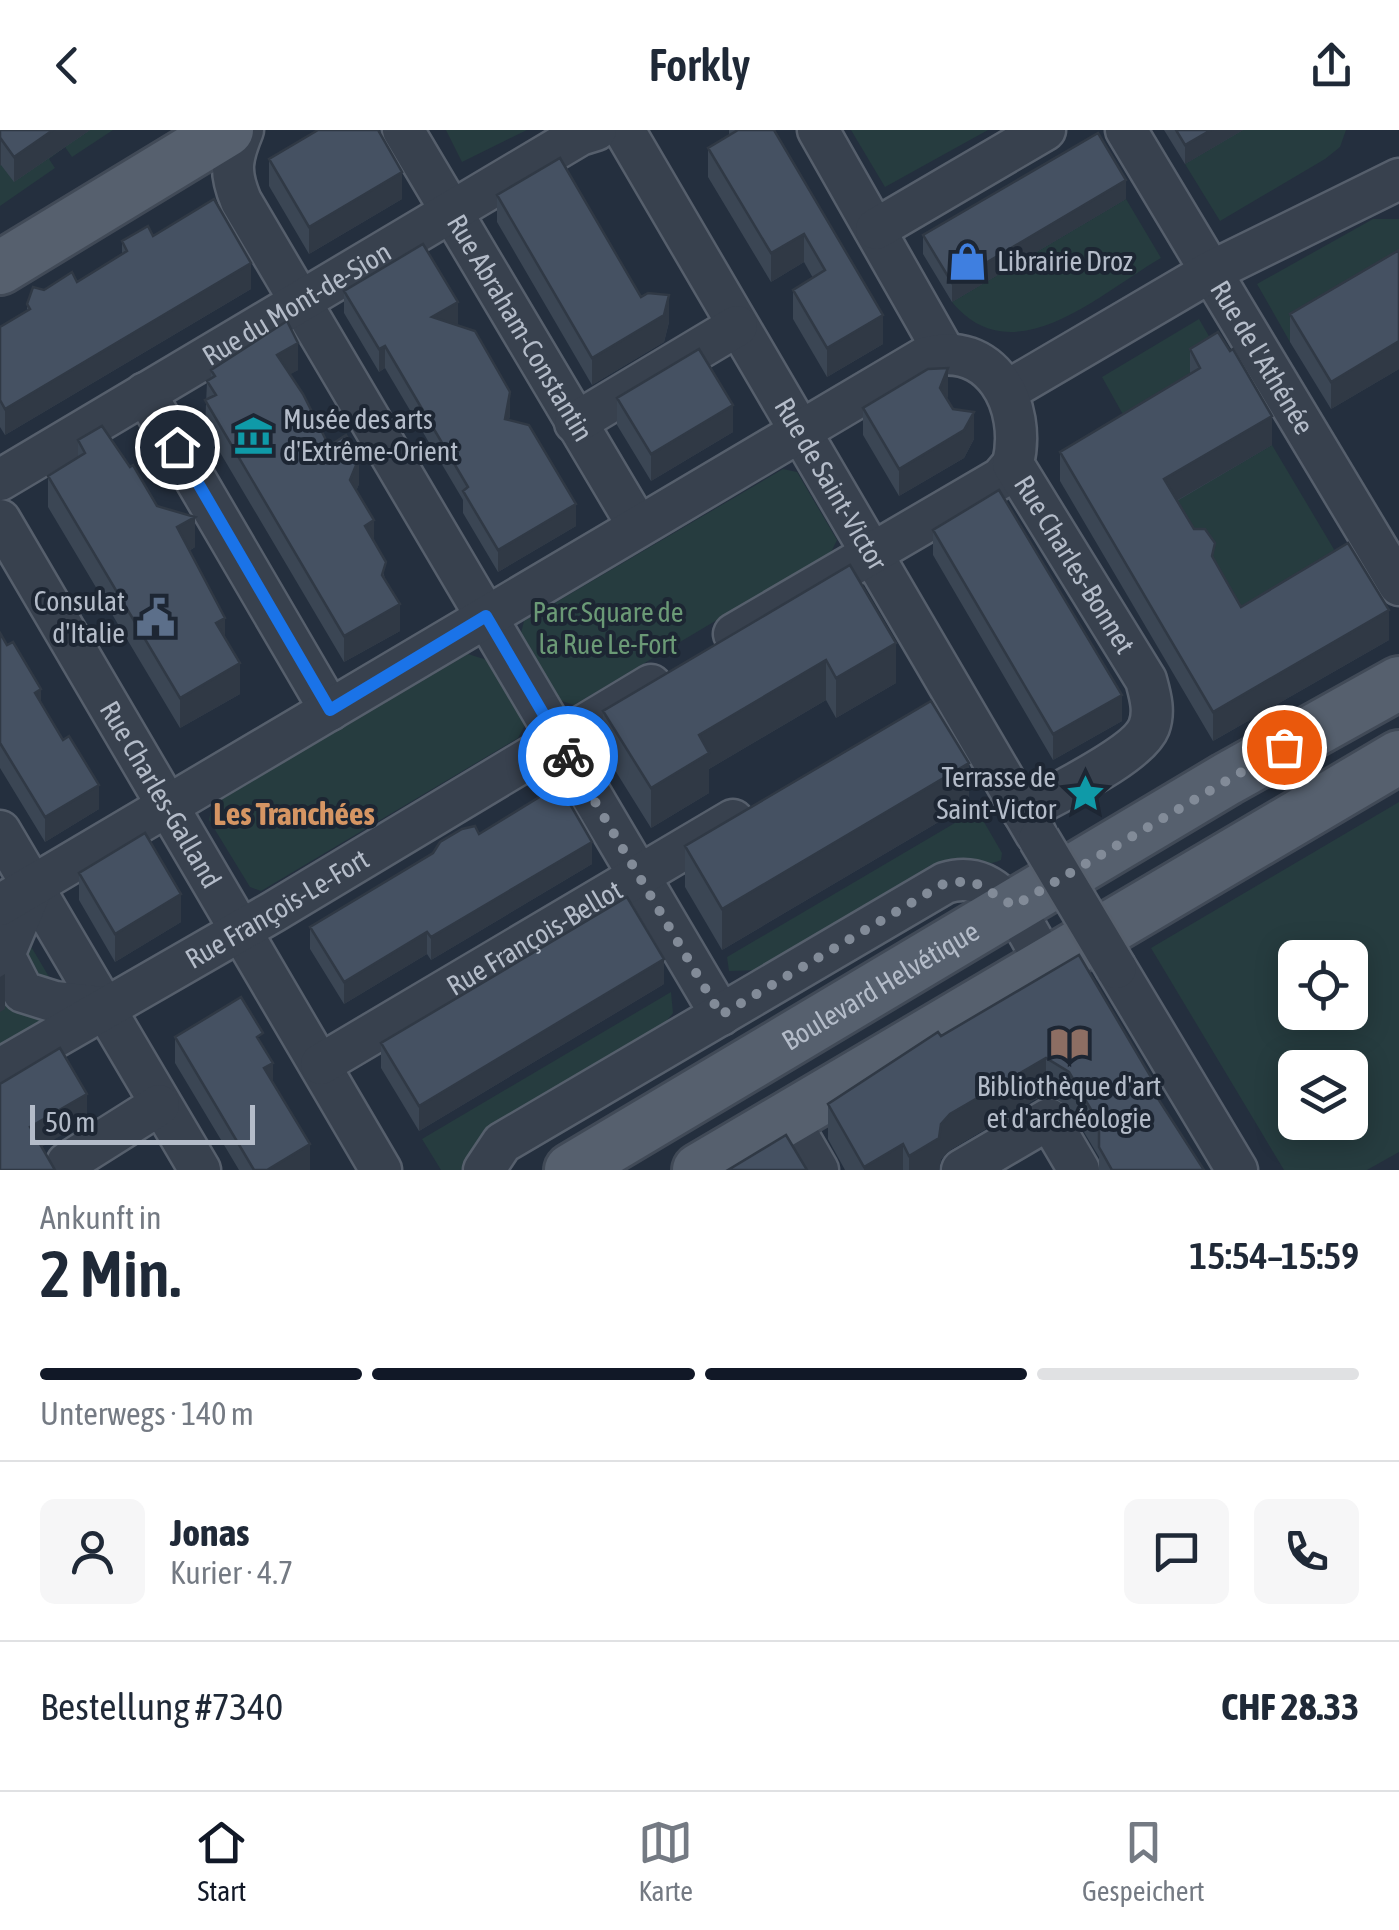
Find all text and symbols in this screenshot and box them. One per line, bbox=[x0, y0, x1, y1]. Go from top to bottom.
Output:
icon: back bbox=[40, 38, 95, 93]
icon: share bbox=[1304, 38, 1359, 93]
text: Forkly bbox=[649, 39, 750, 91]
street label: Rue Abraham-Constantin bbox=[441, 209, 600, 447]
street label: Rue du Mont-de-Sion bbox=[197, 235, 396, 372]
shop icon: Librairie Droz bbox=[946, 240, 988, 282]
place label: Librairie Droz bbox=[997, 245, 1133, 277]
street label: Rue de l'Athénée bbox=[1204, 275, 1321, 440]
street label: Rue de Saint-Victor bbox=[768, 392, 894, 576]
place label: Musée des arts d'Extrême-Orient bbox=[283, 403, 458, 467]
pin bbox=[135, 405, 220, 490]
museum icon: Musée des arts d'Extrême-Orient bbox=[232, 414, 274, 456]
icon: home bbox=[150, 420, 205, 475]
street label: Rue Charles-Bonnet bbox=[1008, 470, 1142, 659]
place label: Consulat d'Italie bbox=[34, 585, 125, 649]
public building icon: Consulat d'Italie bbox=[134, 596, 176, 638]
park label: Parc Square de la Rue Le-Fort bbox=[532, 596, 684, 660]
street label: Rue Charles-Galland bbox=[94, 695, 228, 893]
pin bbox=[1242, 705, 1327, 790]
courier bbox=[518, 706, 618, 806]
icon: bag bbox=[1257, 720, 1312, 775]
icon: bike bbox=[541, 729, 596, 784]
place label: Terrasse de Saint-Victor bbox=[936, 761, 1057, 825]
place icon: Terrasse de Saint-Victor bbox=[1065, 772, 1107, 814]
district label: Les Tranchées bbox=[213, 795, 375, 832]
street label: Rue François-Le-Fort bbox=[180, 842, 374, 975]
street label: Rue François-Bellot bbox=[441, 873, 628, 1002]
street label: Boulevard Helvétique bbox=[776, 915, 984, 1057]
map controls bbox=[1278, 940, 1368, 1140]
button: locate bbox=[1278, 940, 1368, 1030]
library icon: Bibliothèque d'art et d'archéologie bbox=[1048, 1023, 1090, 1065]
button: layers bbox=[1278, 1050, 1368, 1140]
place label: Bibliothèque d'art et d'archéologie bbox=[977, 1070, 1161, 1134]
scale bar bbox=[30, 1100, 255, 1144]
text: 50 m bbox=[45, 1106, 95, 1138]
text: Ankunft in bbox=[40, 1199, 162, 1236]
text: 15:54–15:59 bbox=[1189, 1234, 1359, 1277]
text: 2 Min. bbox=[40, 1236, 181, 1311]
text: Unterwegs · 140 m bbox=[40, 1395, 254, 1432]
button: person bbox=[40, 1499, 145, 1604]
button: chat bbox=[1124, 1499, 1229, 1604]
button: phone bbox=[1254, 1499, 1359, 1604]
text: Jonas bbox=[170, 1511, 250, 1554]
text: Kurier · 4.7 bbox=[170, 1554, 293, 1591]
text: Bestellung #7340 bbox=[40, 1685, 283, 1728]
text: CHF 28.33 bbox=[1221, 1685, 1359, 1728]
tab: Start bbox=[194, 1815, 249, 1907]
tab: Karte bbox=[638, 1815, 693, 1907]
tab: Gespeichert bbox=[1082, 1815, 1205, 1907]

